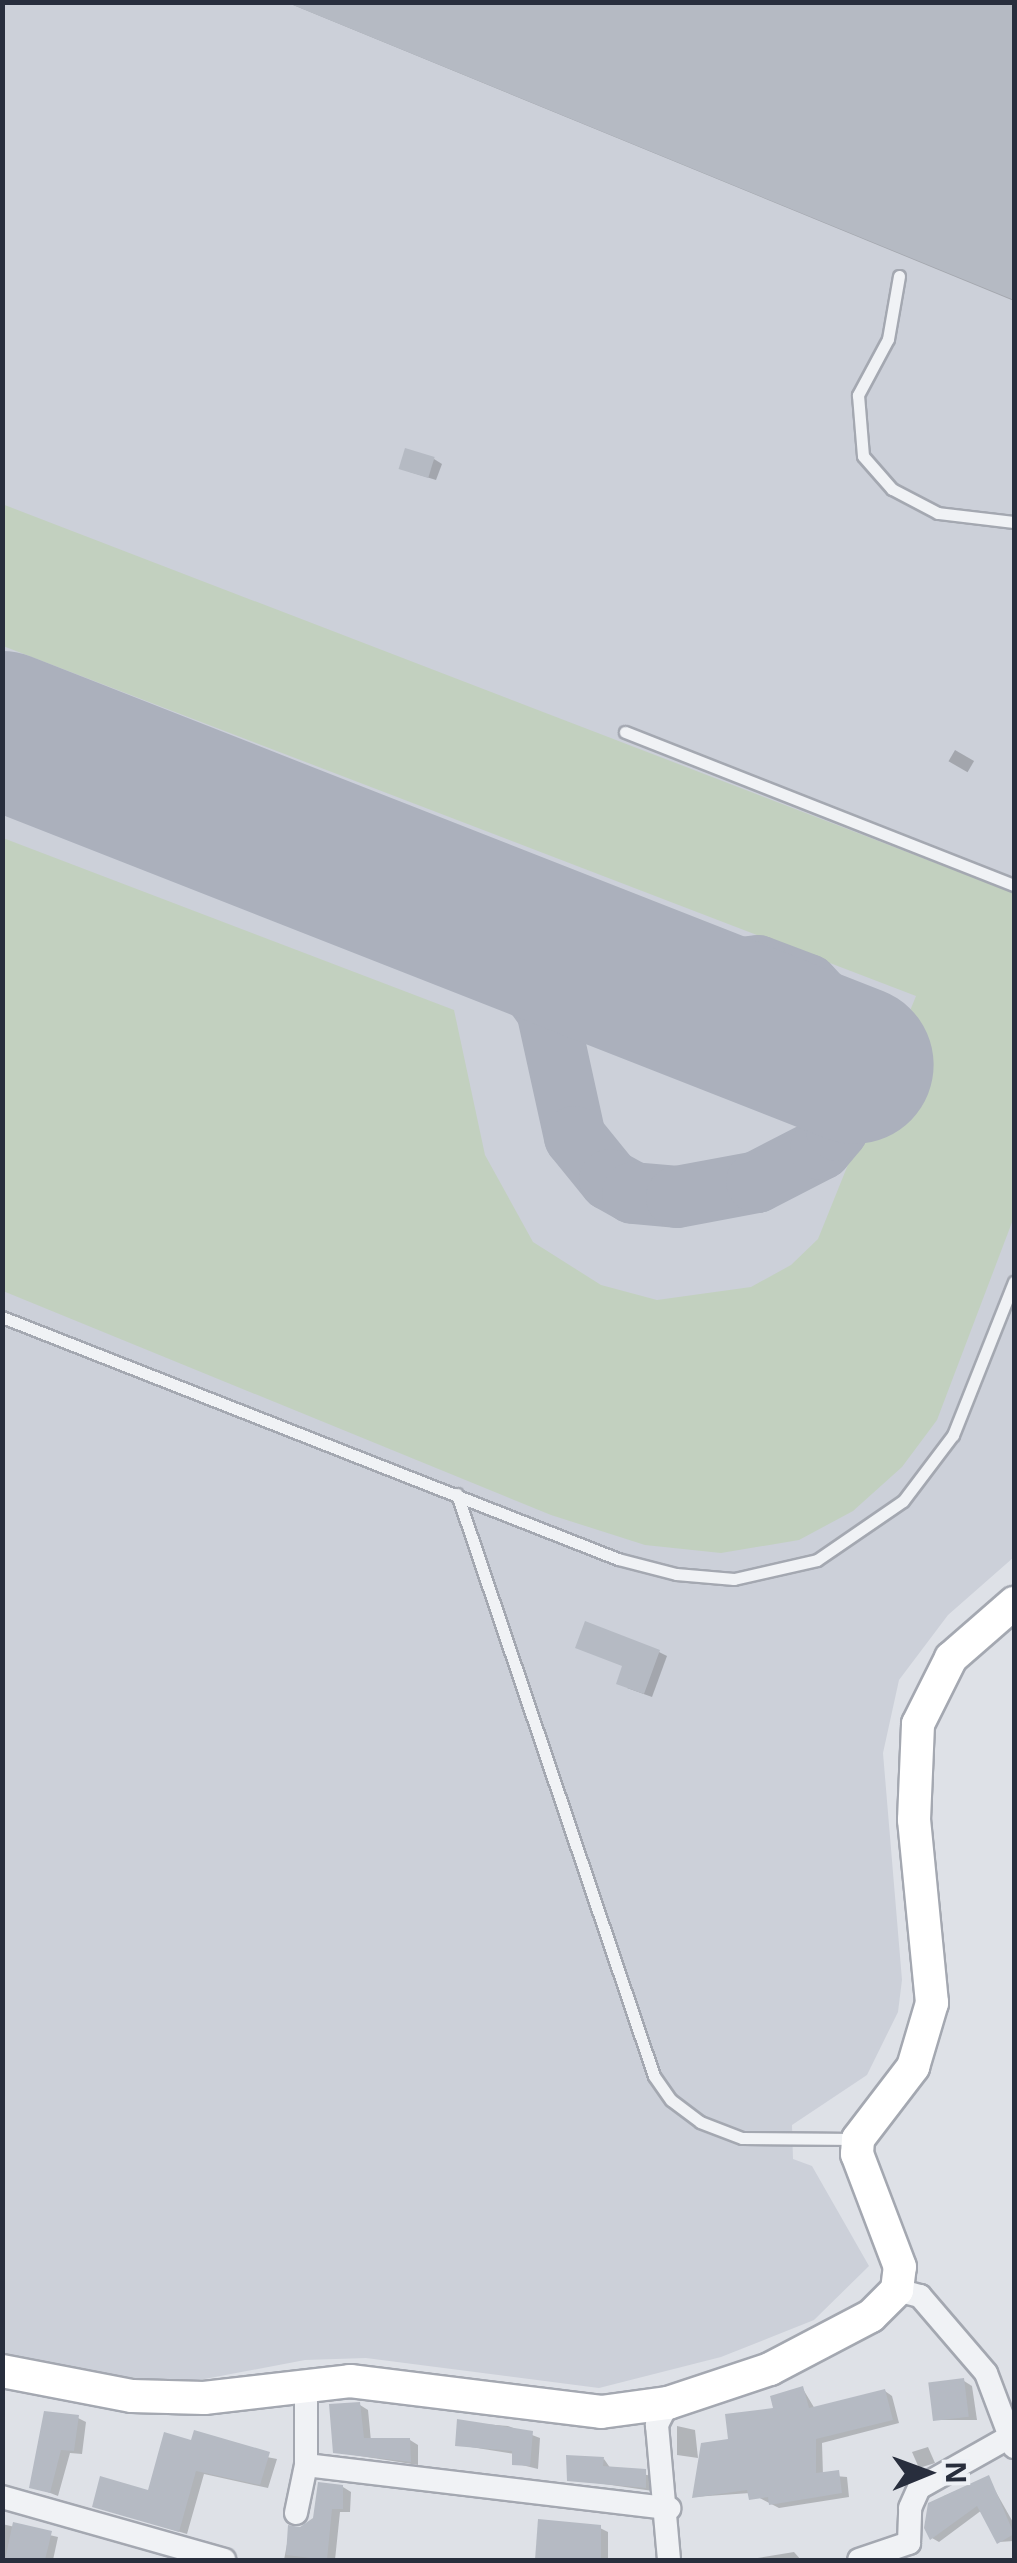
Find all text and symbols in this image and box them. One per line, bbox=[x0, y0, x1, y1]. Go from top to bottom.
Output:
north arrow bbox=[877, 2423, 977, 2523]
text: N bbox=[938, 2461, 976, 2484]

